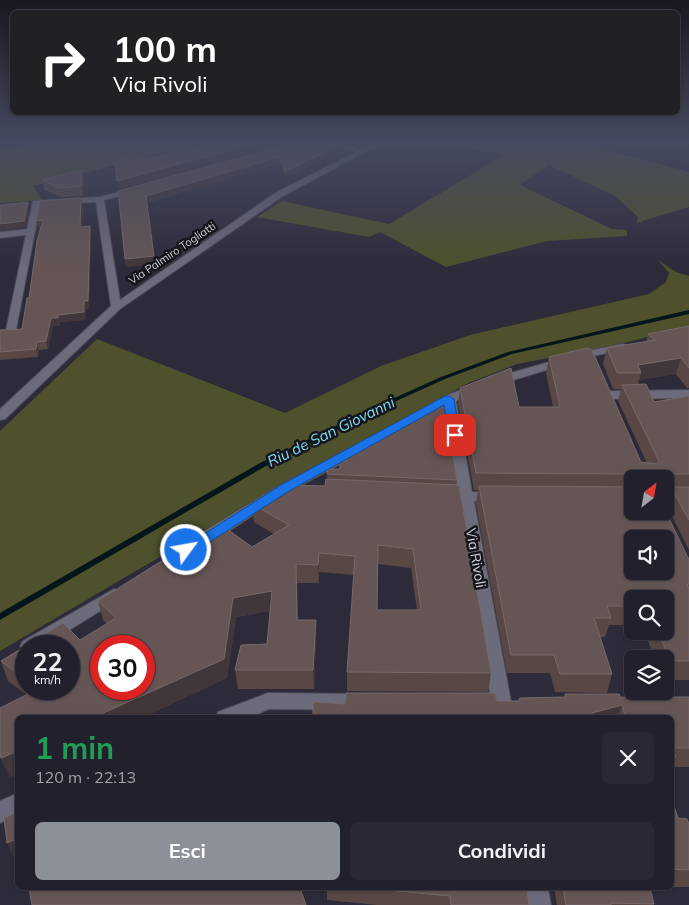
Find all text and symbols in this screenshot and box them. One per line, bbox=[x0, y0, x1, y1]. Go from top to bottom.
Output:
text: 100 m bbox=[113, 27, 217, 71]
icon: right bbox=[30, 30, 95, 95]
text: Via Rivoli bbox=[113, 70, 208, 98]
street label: Via Palmiro Togliatti bbox=[126, 219, 218, 287]
water label: Riu de San Giovanni bbox=[264, 392, 398, 471]
pin bbox=[434, 414, 476, 456]
icon: arrive bbox=[441, 421, 469, 449]
north arrow bbox=[624, 470, 674, 520]
map controls bbox=[624, 470, 674, 700]
position arrow bbox=[159, 523, 211, 575]
street label: Via Rivoli bbox=[462, 527, 490, 589]
button: sound bbox=[624, 530, 674, 580]
button: search bbox=[624, 590, 674, 640]
speed limit sign: 30 bbox=[90, 635, 155, 700]
text: 22 bbox=[32, 646, 63, 677]
button: layers bbox=[624, 650, 674, 700]
text: km/h bbox=[34, 672, 61, 687]
text: 1 min bbox=[35, 729, 114, 767]
button: close bbox=[602, 732, 654, 784]
text: 120 m · 22:13 bbox=[35, 767, 136, 787]
button: Esci bbox=[35, 822, 340, 880]
button: Condividi bbox=[350, 822, 654, 880]

